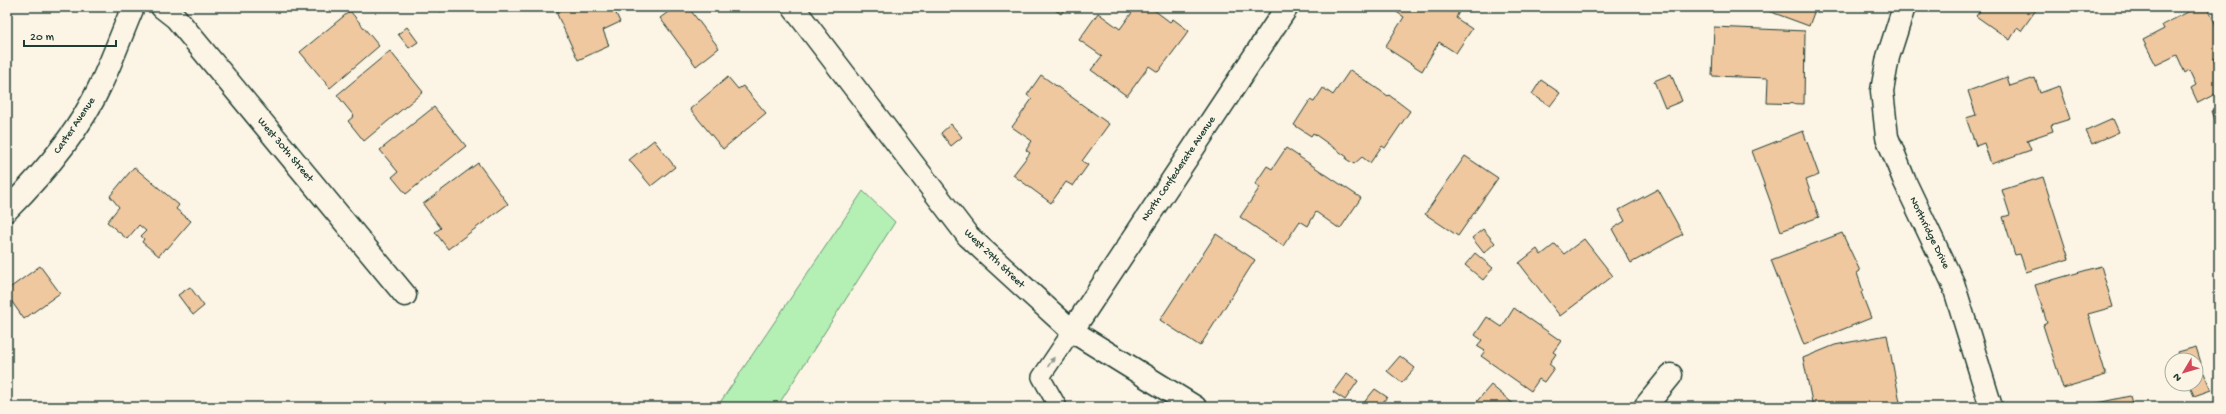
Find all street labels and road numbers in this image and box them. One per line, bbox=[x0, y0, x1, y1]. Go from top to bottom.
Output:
street label: Carter Avenue bbox=[52, 95, 99, 157]
street label: North Confederate Avenue bbox=[1139, 114, 1219, 224]
street label: West 30th Street bbox=[255, 115, 316, 186]
street label: Northridge Drive bbox=[1906, 195, 1952, 271]
street label: West 29th Street bbox=[961, 227, 1028, 292]

